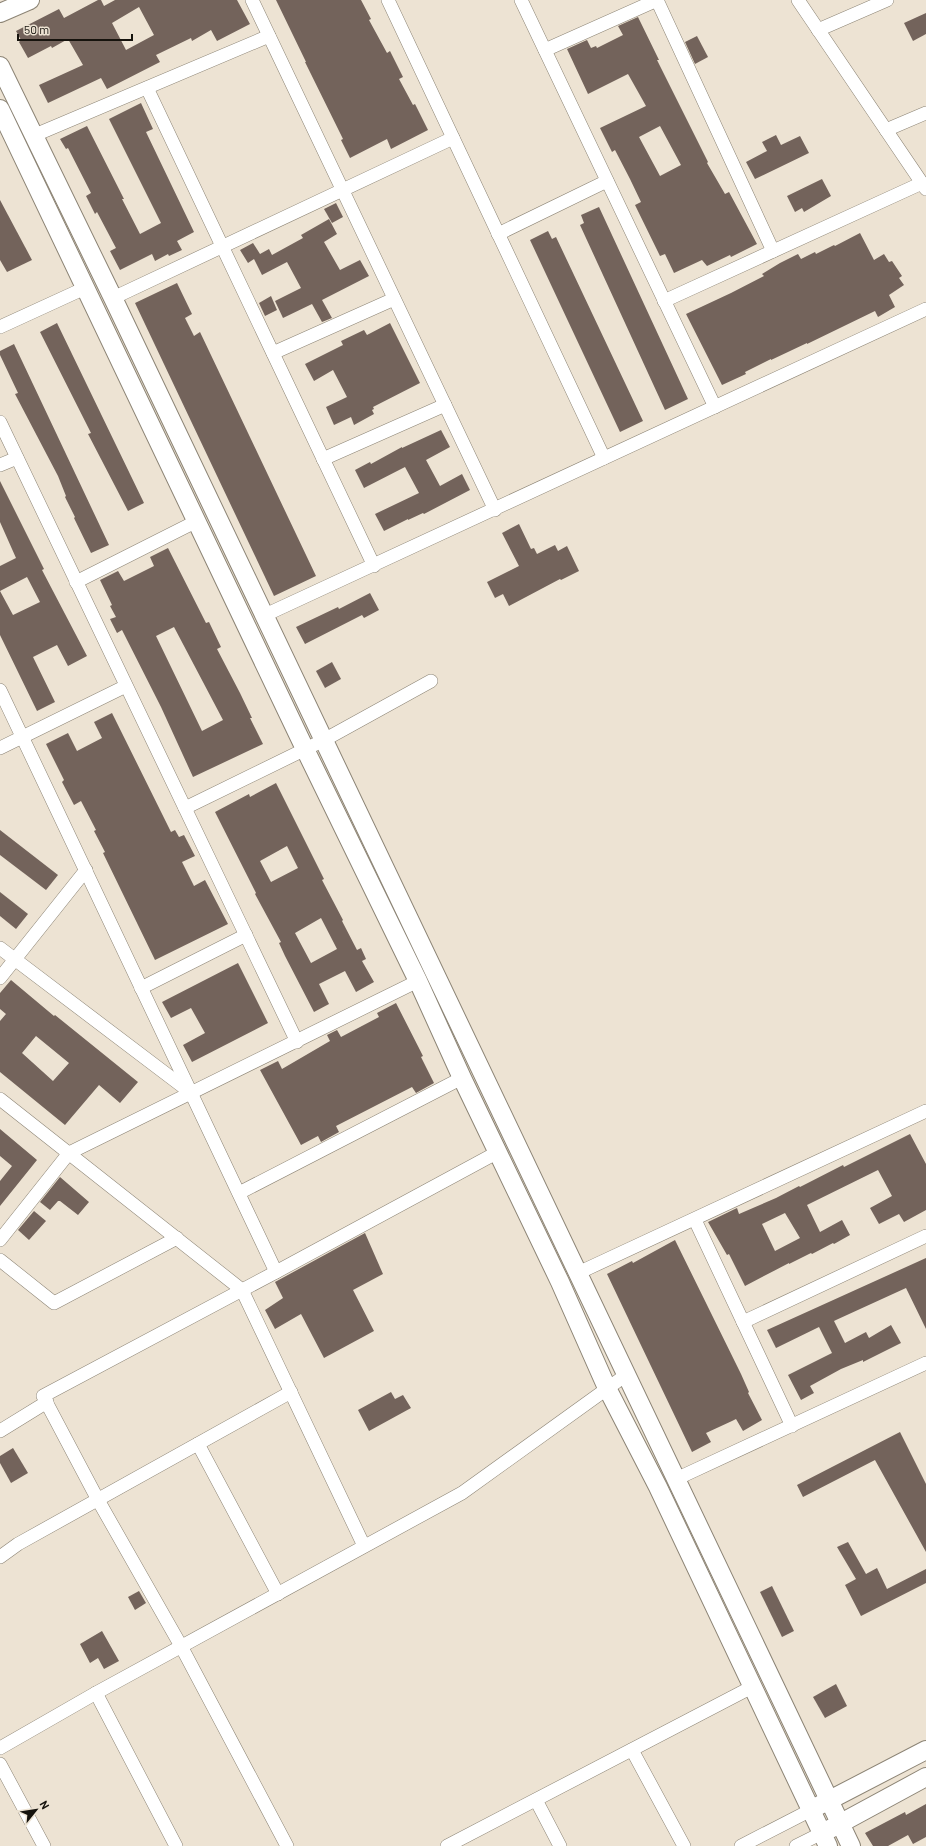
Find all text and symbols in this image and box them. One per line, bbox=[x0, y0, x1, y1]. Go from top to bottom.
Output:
scale bar bbox=[18, 16, 132, 42]
text: 50 m bbox=[24, 22, 49, 36]
north arrow bbox=[16, 1790, 56, 1830]
text: N bbox=[38, 1798, 53, 1811]

